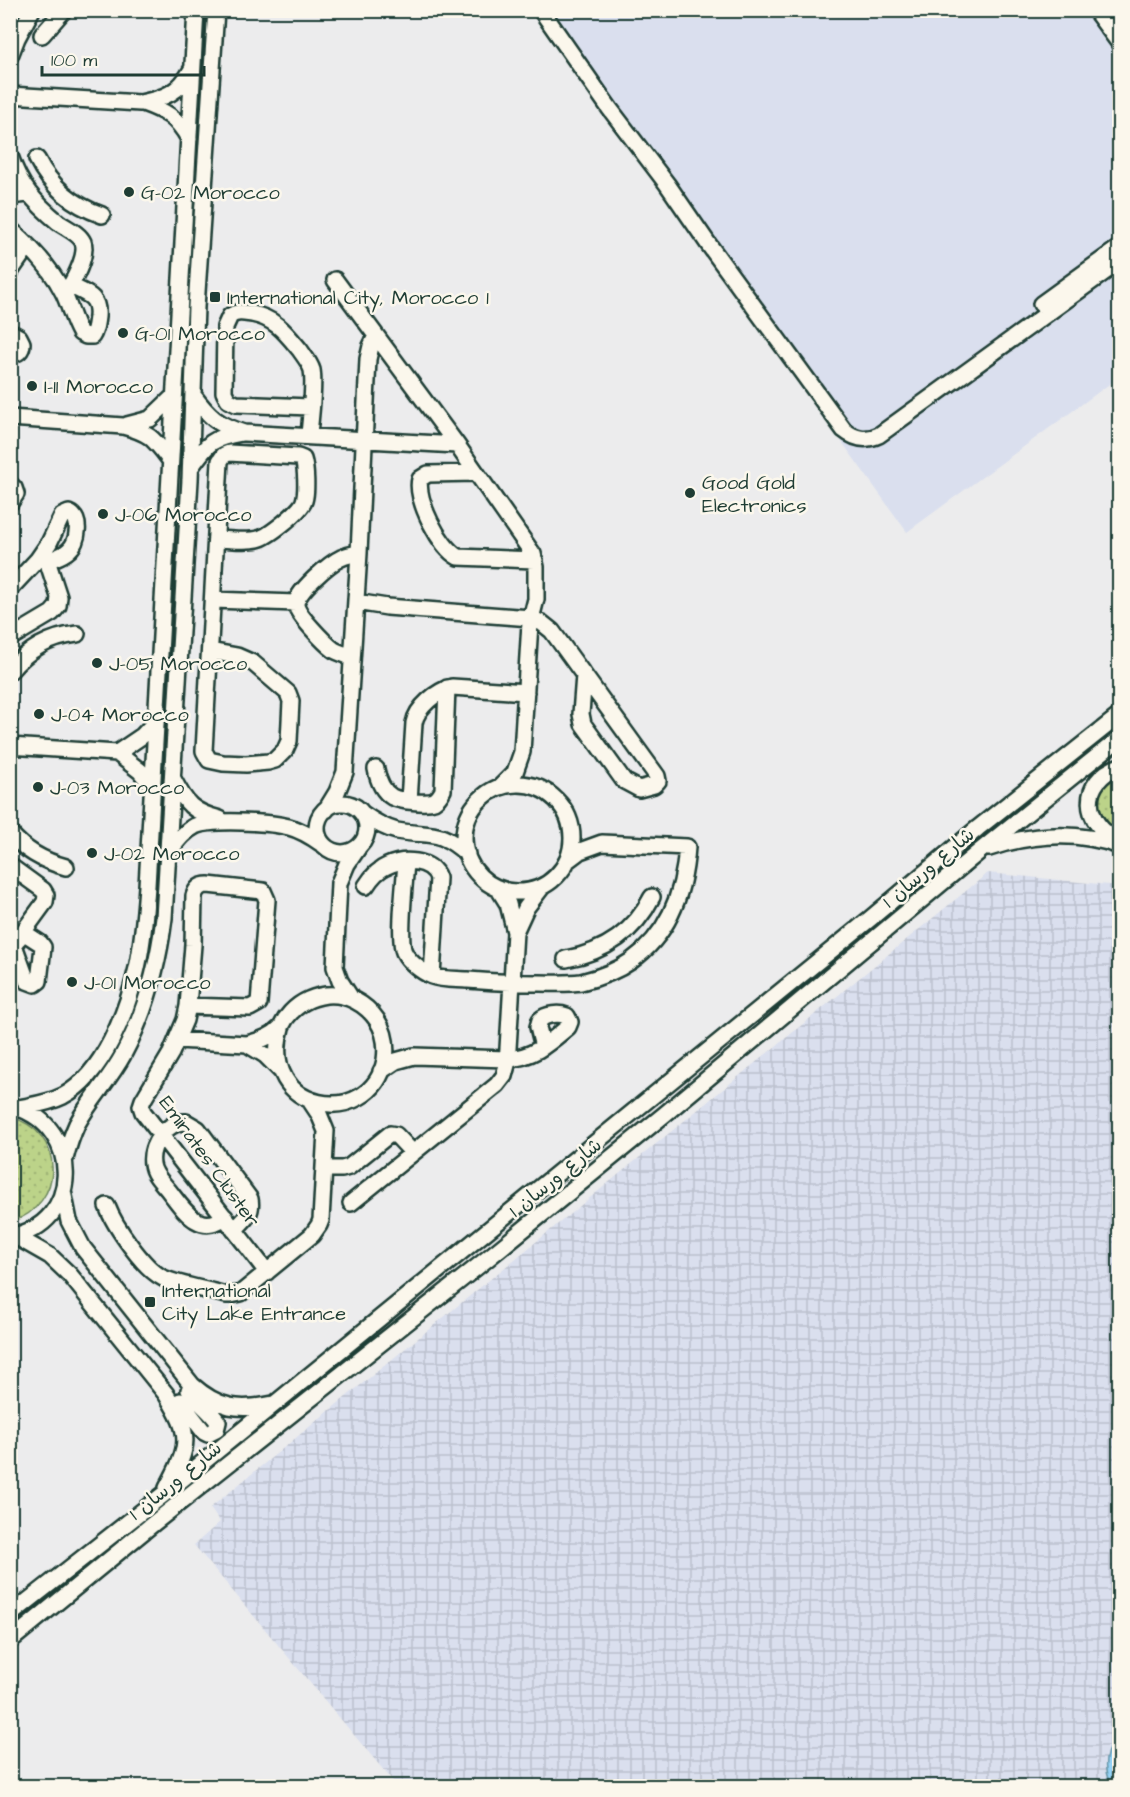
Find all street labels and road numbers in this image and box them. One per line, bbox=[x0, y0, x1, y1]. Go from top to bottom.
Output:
street label: شارع ورسان 1 bbox=[877, 821, 981, 915]
street label: Emirates Cluster bbox=[152, 1090, 266, 1233]
street label: شارع ورسان 1 bbox=[503, 1132, 608, 1224]
street label: شارع ورسان 1 bbox=[123, 1435, 228, 1527]

